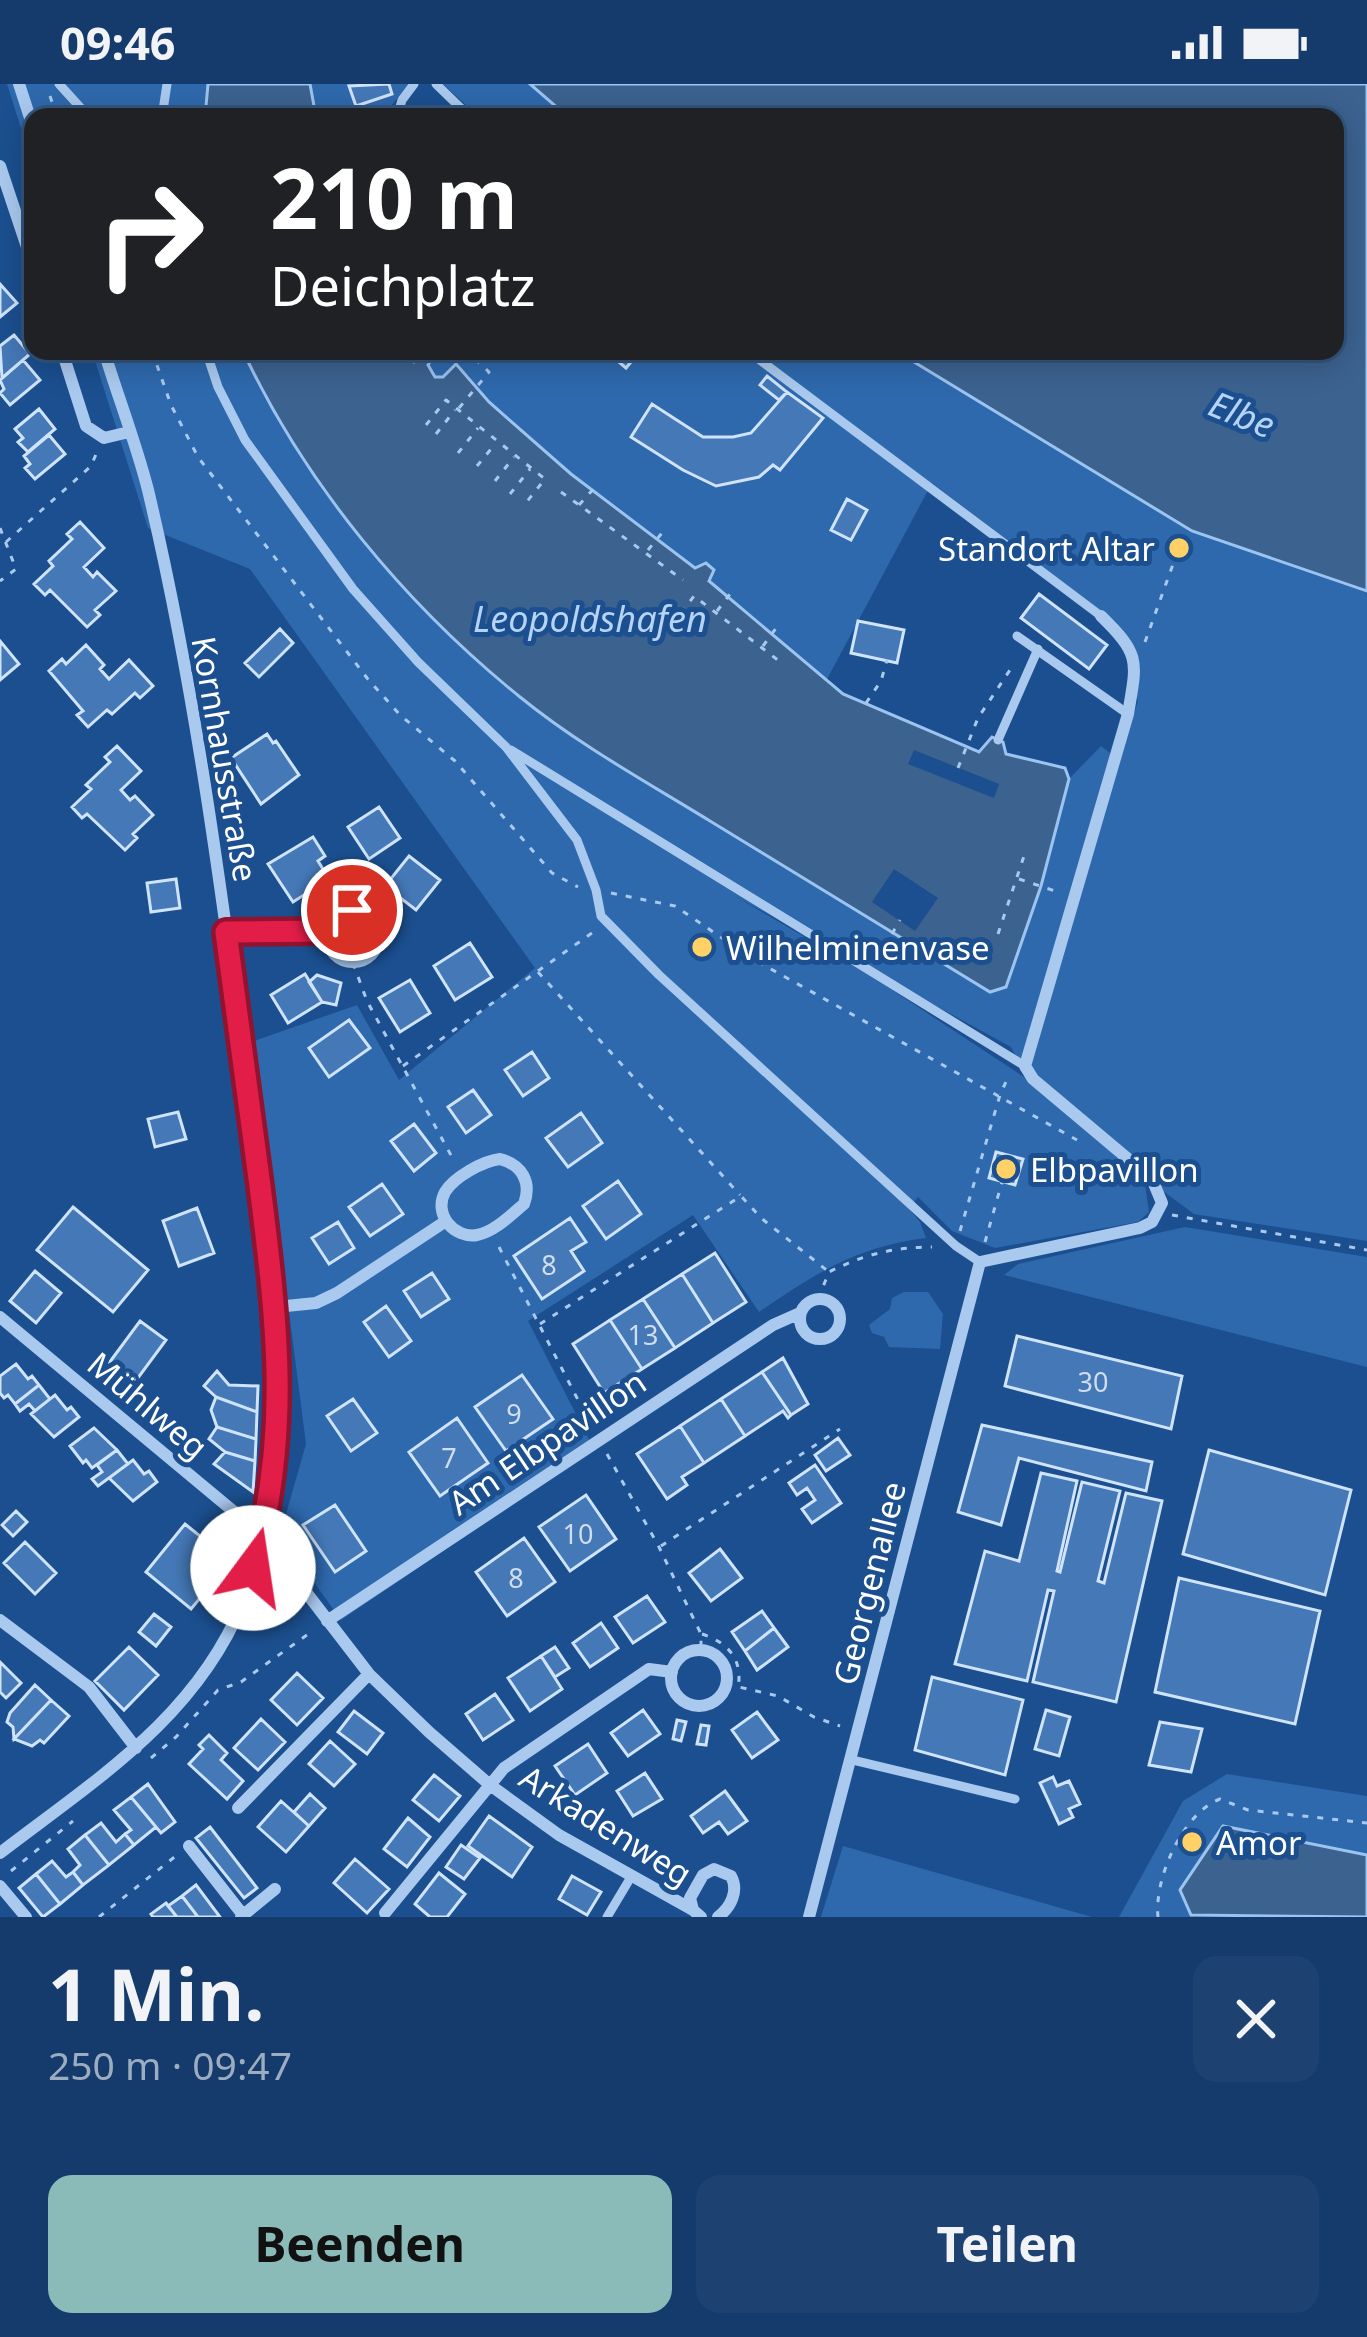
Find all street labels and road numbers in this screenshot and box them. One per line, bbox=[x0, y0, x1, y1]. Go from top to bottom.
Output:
street label: Kornhausstraße bbox=[181, 633, 269, 885]
street label: Mühlweg bbox=[78, 1341, 218, 1469]
street label: Am Elbpavillon bbox=[439, 1359, 655, 1525]
street label: Georgenallee bbox=[822, 1477, 916, 1689]
street label: Arkadenweg bbox=[511, 1754, 701, 1896]

